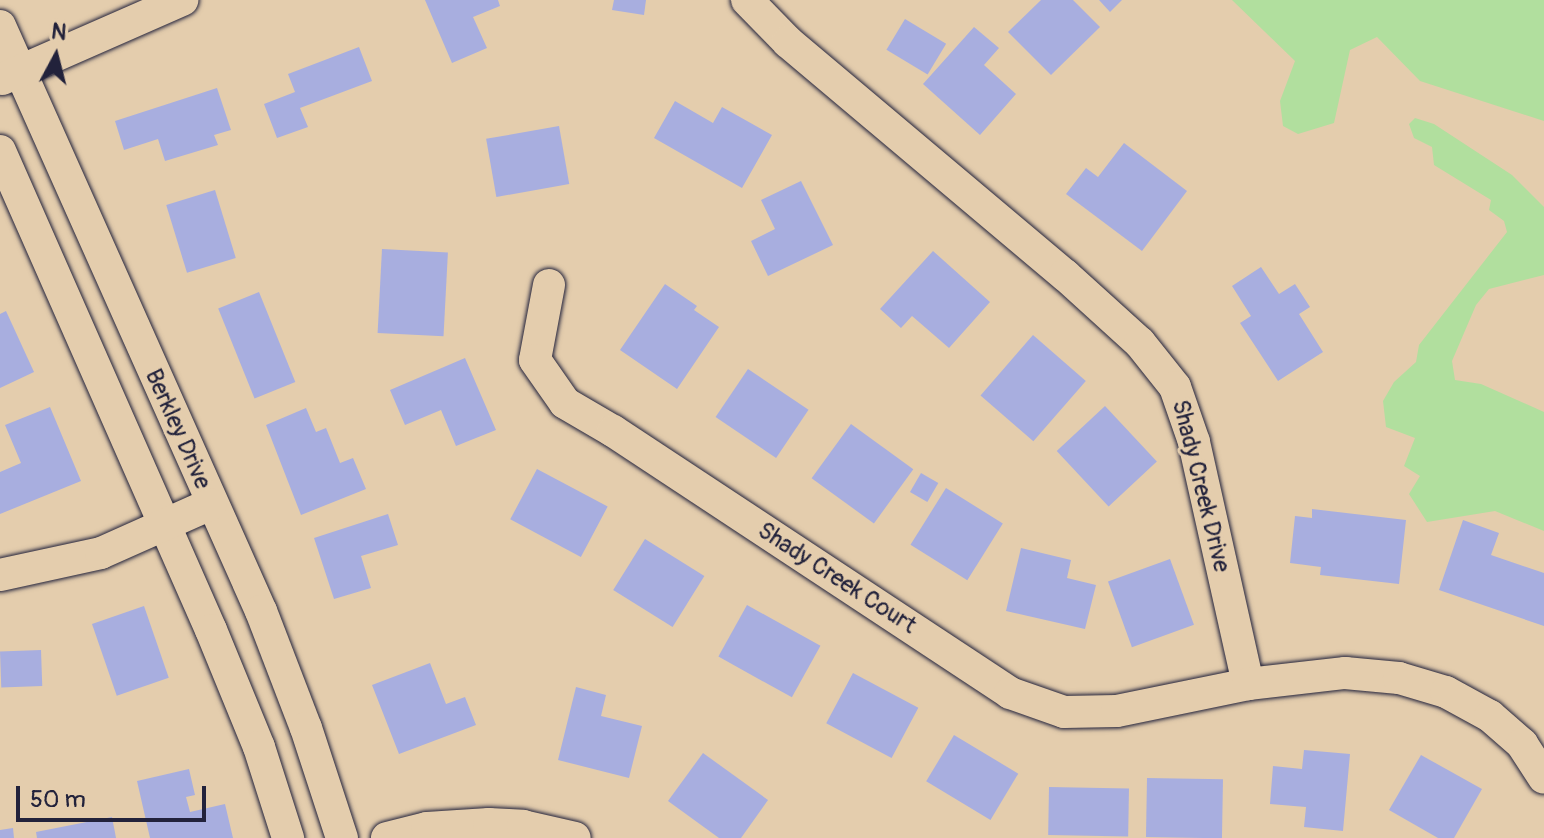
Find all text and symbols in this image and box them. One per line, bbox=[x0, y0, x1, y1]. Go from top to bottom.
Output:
north arrow bbox=[16, 16, 96, 96]
text: N bbox=[50, 17, 68, 47]
street label: Berkley Drive bbox=[139, 365, 217, 493]
street label: Shady Creek Drive bbox=[1166, 397, 1236, 575]
street label: Shady Creek Court bbox=[752, 516, 922, 640]
scale bar bbox=[20, 770, 210, 820]
text: 50 m bbox=[30, 785, 86, 814]

